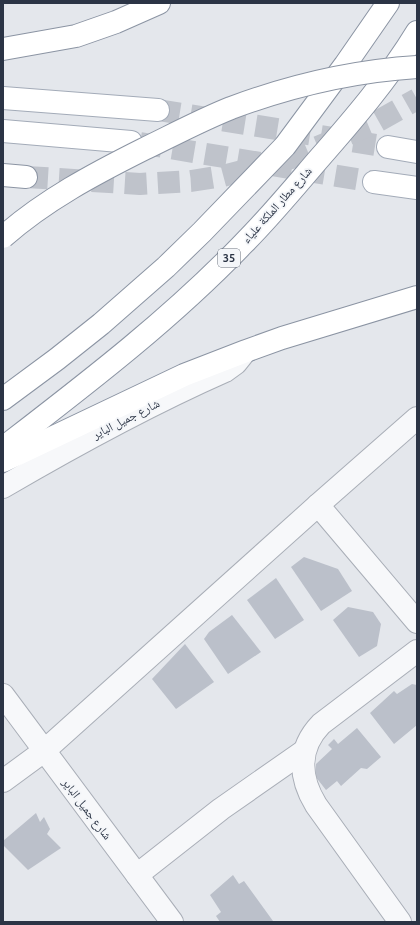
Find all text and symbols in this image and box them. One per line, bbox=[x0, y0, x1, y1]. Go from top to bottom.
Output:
street label: شارع مطار الملكة علياء bbox=[239, 164, 316, 247]
road number: 35 bbox=[218, 249, 240, 267]
street label: شارع جميل الباير bbox=[89, 396, 162, 443]
street label: شارع جميل الباير bbox=[58, 775, 115, 843]

